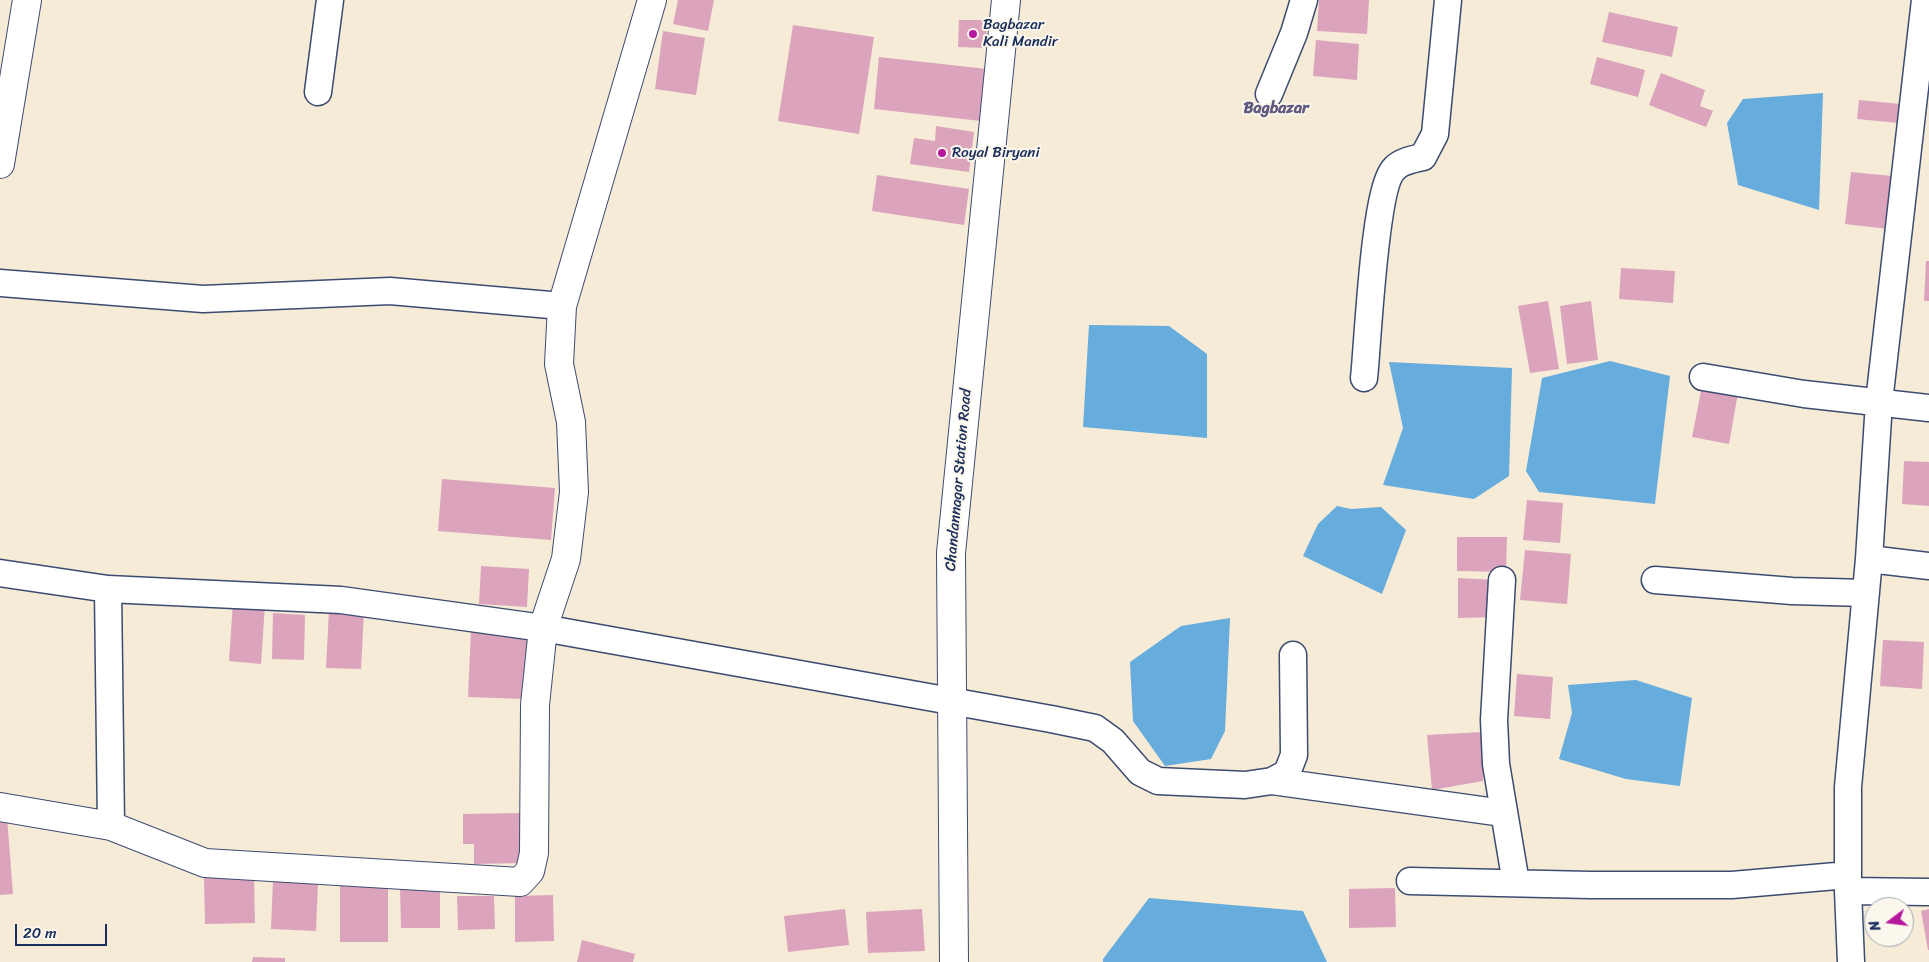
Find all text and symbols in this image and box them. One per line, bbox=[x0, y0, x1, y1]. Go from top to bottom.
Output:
place label: Bagbazar Kali Mandir bbox=[983, 16, 1058, 51]
marker: Bagbazar Kali Mandir bbox=[967, 28, 979, 40]
district label: Bagbazar bbox=[1244, 99, 1308, 119]
place label: Royal Biryani bbox=[952, 144, 1040, 162]
marker: Royal Biryani bbox=[936, 147, 948, 159]
street label: Chandannagar Station Road bbox=[942, 388, 976, 572]
north arrow bbox=[1864, 897, 1914, 947]
scale bar bbox=[18, 914, 110, 946]
text: N bbox=[1862, 918, 1888, 934]
text: 20 m bbox=[23, 920, 57, 946]

